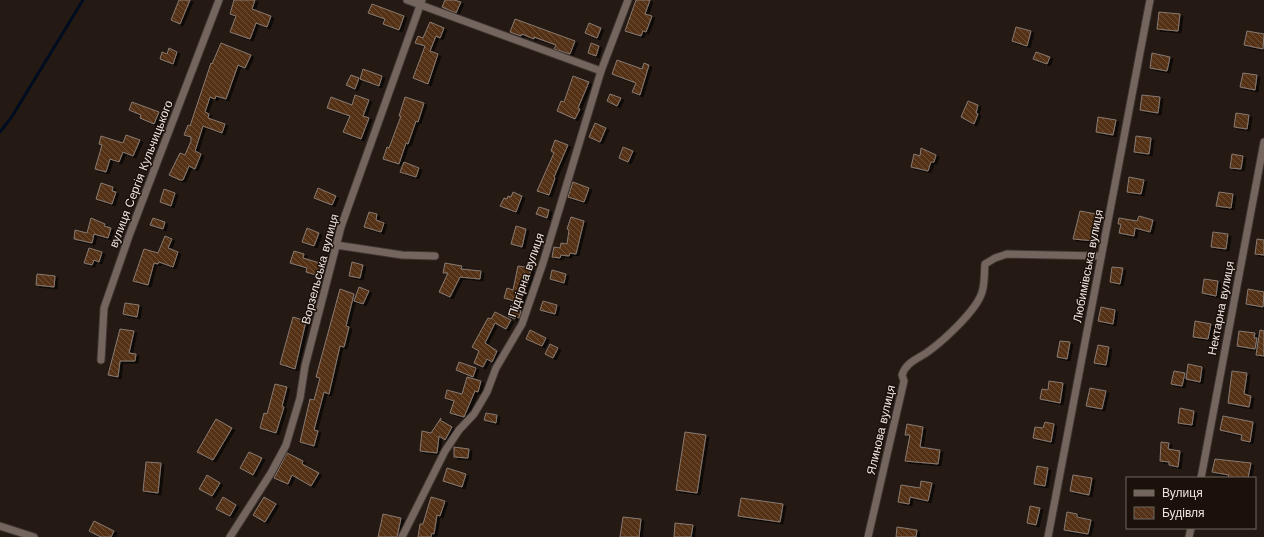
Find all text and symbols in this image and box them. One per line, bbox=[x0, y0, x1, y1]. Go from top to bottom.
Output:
street label: вулиця Сергія Кульчицького bbox=[106, 98, 176, 250]
street label: Любимівська вулиця bbox=[1070, 208, 1106, 324]
street label: Ворзельська вулиця bbox=[299, 212, 341, 326]
street label: Підгірна вулиця bbox=[505, 231, 547, 319]
street label: Нектарна вулиця bbox=[1205, 260, 1237, 356]
street label: Ялинова вулиця bbox=[864, 384, 898, 476]
legend bbox=[1126, 477, 1256, 529]
text: Вулиця bbox=[1162, 486, 1203, 500]
text: Будівля bbox=[1162, 506, 1204, 520]

